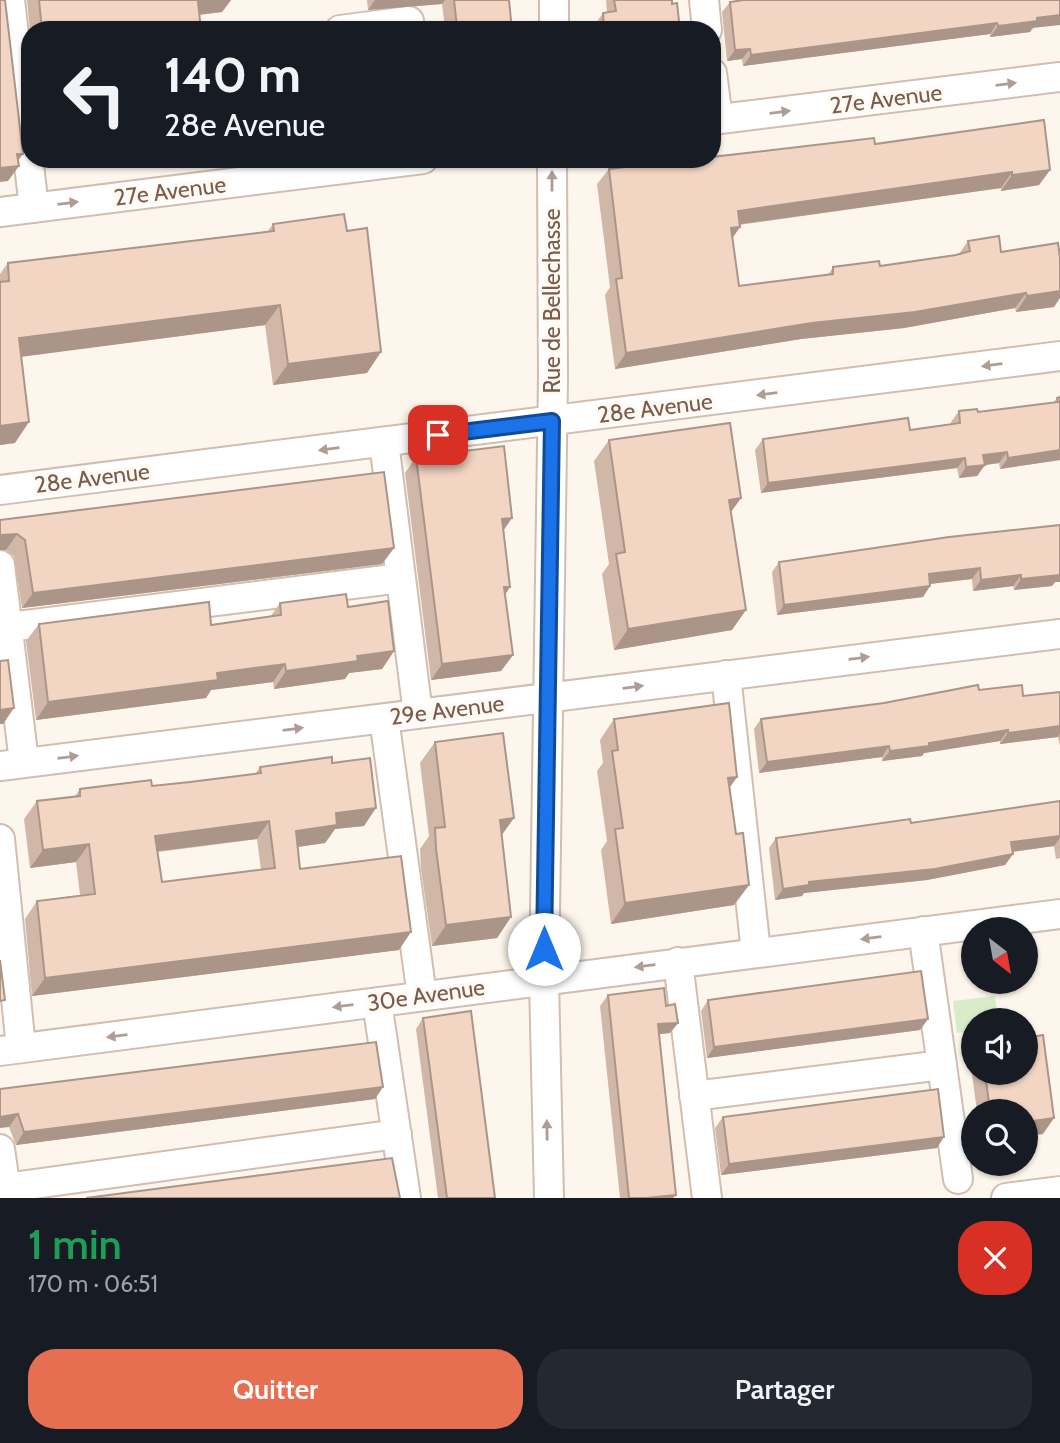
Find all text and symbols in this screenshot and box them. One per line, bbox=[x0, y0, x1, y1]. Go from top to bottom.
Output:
text: 140 m bbox=[164, 45, 301, 104]
icon: left bbox=[49, 49, 140, 140]
street label: 27e Avenue bbox=[828, 78, 944, 120]
one-way arrow bbox=[995, 78, 1017, 89]
text: 28e Avenue bbox=[164, 105, 325, 144]
one-way arrow bbox=[769, 106, 791, 117]
street label: 27e Avenue bbox=[112, 170, 228, 212]
one-way arrow bbox=[546, 170, 558, 192]
one-way arrow bbox=[57, 198, 79, 209]
street label: Rue de Bellechasse bbox=[538, 208, 566, 394]
one-way arrow bbox=[981, 359, 1003, 370]
street label: 28e Avenue bbox=[596, 387, 714, 429]
one-way arrow bbox=[755, 388, 777, 399]
pin bbox=[408, 405, 468, 465]
icon: arrive bbox=[419, 416, 457, 454]
one-way arrow bbox=[318, 443, 340, 454]
street label: 28e Avenue bbox=[33, 457, 151, 499]
one-way arrow bbox=[848, 653, 870, 664]
one-way arrow bbox=[623, 681, 645, 692]
street label: 29e Avenue bbox=[388, 689, 506, 731]
one-way arrow bbox=[283, 723, 305, 734]
one-way arrow bbox=[57, 751, 79, 762]
position arrow bbox=[507, 912, 581, 986]
north arrow bbox=[961, 917, 1038, 994]
map controls bbox=[961, 917, 1038, 1176]
one-way arrow bbox=[860, 932, 882, 943]
one-way arrow bbox=[634, 961, 656, 972]
street label: 30e Avenue bbox=[365, 973, 487, 1017]
one-way arrow bbox=[332, 1001, 354, 1012]
button: sound bbox=[961, 1008, 1038, 1085]
one-way arrow bbox=[106, 1030, 128, 1041]
button: search bbox=[961, 1099, 1038, 1176]
one-way arrow bbox=[542, 1119, 553, 1141]
text: 1 min bbox=[28, 1218, 122, 1270]
button: close bbox=[958, 1221, 1032, 1295]
text: 170 m · 06:51 bbox=[28, 1270, 158, 1298]
button: Quitter bbox=[28, 1349, 523, 1429]
button: Partager bbox=[537, 1349, 1032, 1429]

